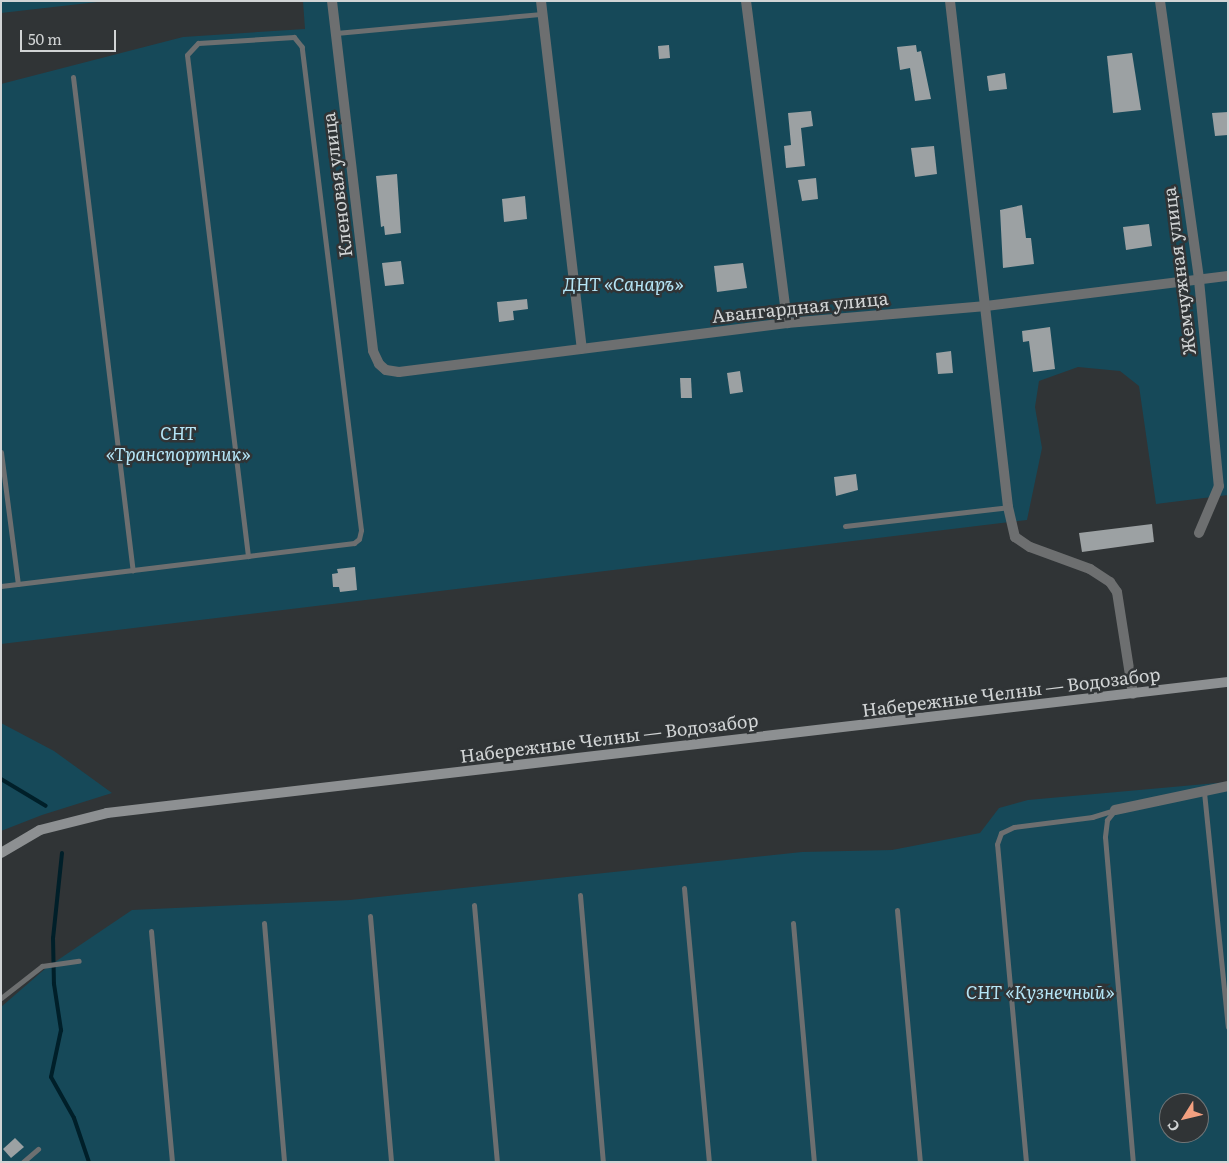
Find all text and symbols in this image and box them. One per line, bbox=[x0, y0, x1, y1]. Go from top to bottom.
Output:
scale bar bbox=[22, 20, 119, 52]
text: 50 m bbox=[28, 27, 62, 50]
street label: Кленовая улица bbox=[317, 111, 357, 259]
street label: Жемчужная улица bbox=[1158, 186, 1200, 356]
park label: ДНТ «Санаръ» bbox=[563, 273, 683, 295]
street label: Авангардная улица bbox=[711, 287, 889, 327]
park label: СНТ «Транспортник» bbox=[106, 423, 250, 466]
street label: Набережные Челны — Водозабор bbox=[861, 663, 1161, 721]
street label: Набережные Челны — Водозабор bbox=[459, 709, 759, 767]
park label: СНТ «Кузнечный» bbox=[966, 981, 1114, 1003]
north arrow bbox=[1159, 1093, 1209, 1143]
text: С bbox=[1162, 1116, 1184, 1136]

